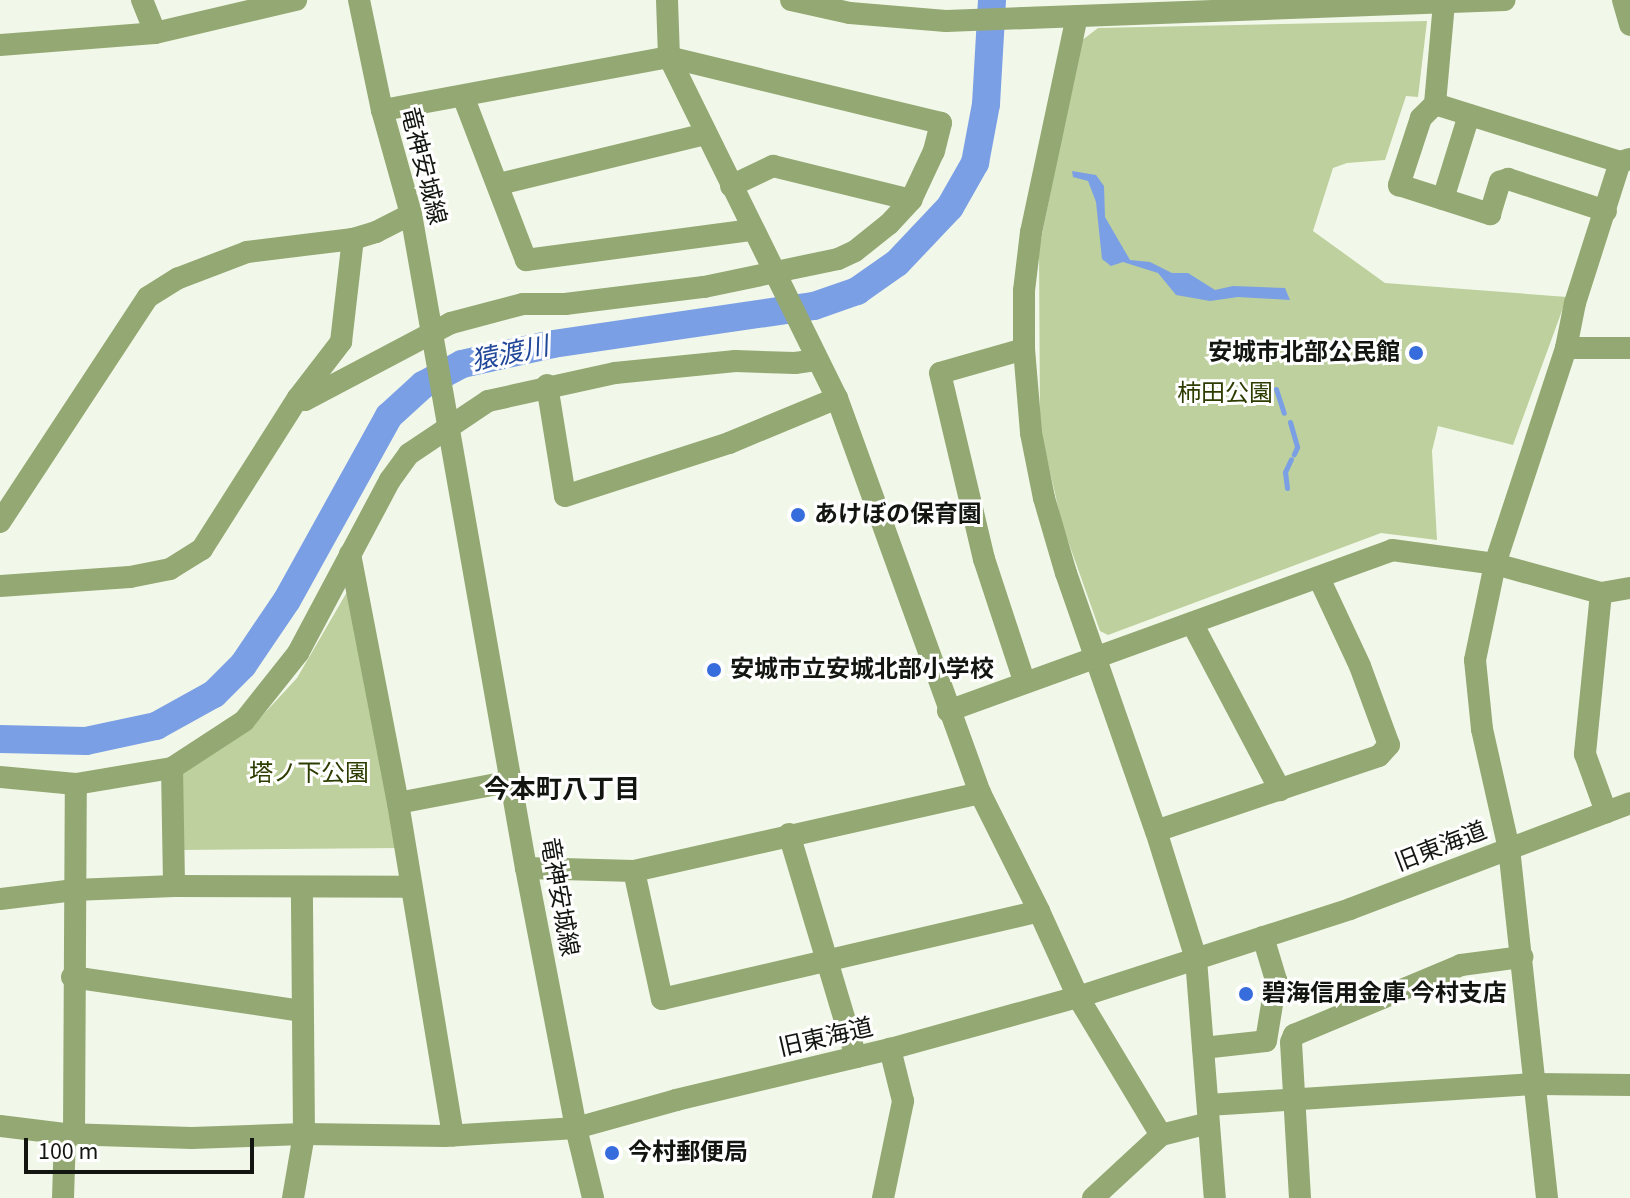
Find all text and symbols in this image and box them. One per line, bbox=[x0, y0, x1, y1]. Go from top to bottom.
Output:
street label: 竜神安城線 bbox=[395, 104, 451, 228]
water label: 猿渡川 bbox=[469, 331, 551, 377]
place label: 安城市北部公民館 bbox=[1208, 339, 1400, 367]
marker: 安城市北部公民館 bbox=[1407, 344, 1425, 362]
park label: 柿田公園 bbox=[1177, 380, 1273, 408]
place label: あけぼの保育園 bbox=[814, 501, 982, 529]
marker: あけぼの保育園 bbox=[789, 506, 807, 524]
place label: 安城市立安城北部小学校 bbox=[730, 656, 994, 684]
marker: 安城市立安城北部小学校 bbox=[705, 661, 723, 679]
park label: 塔ノ下公園 bbox=[249, 760, 369, 788]
district label: 今本町八丁目 bbox=[484, 774, 640, 806]
street label: 旧東海道 bbox=[1391, 816, 1491, 878]
street label: 竜神安城線 bbox=[534, 835, 584, 959]
place label: 碧海信用金庫 今村支店 bbox=[1262, 980, 1507, 1008]
marker: 碧海信用金庫 今村支店 bbox=[1237, 985, 1255, 1003]
street label: 旧東海道 bbox=[776, 1013, 876, 1063]
scale bar bbox=[28, 1122, 258, 1172]
text: 100 m bbox=[38, 1134, 98, 1169]
place label: 今村郵便局 bbox=[628, 1139, 748, 1167]
marker: 今村郵便局 bbox=[603, 1144, 621, 1162]

